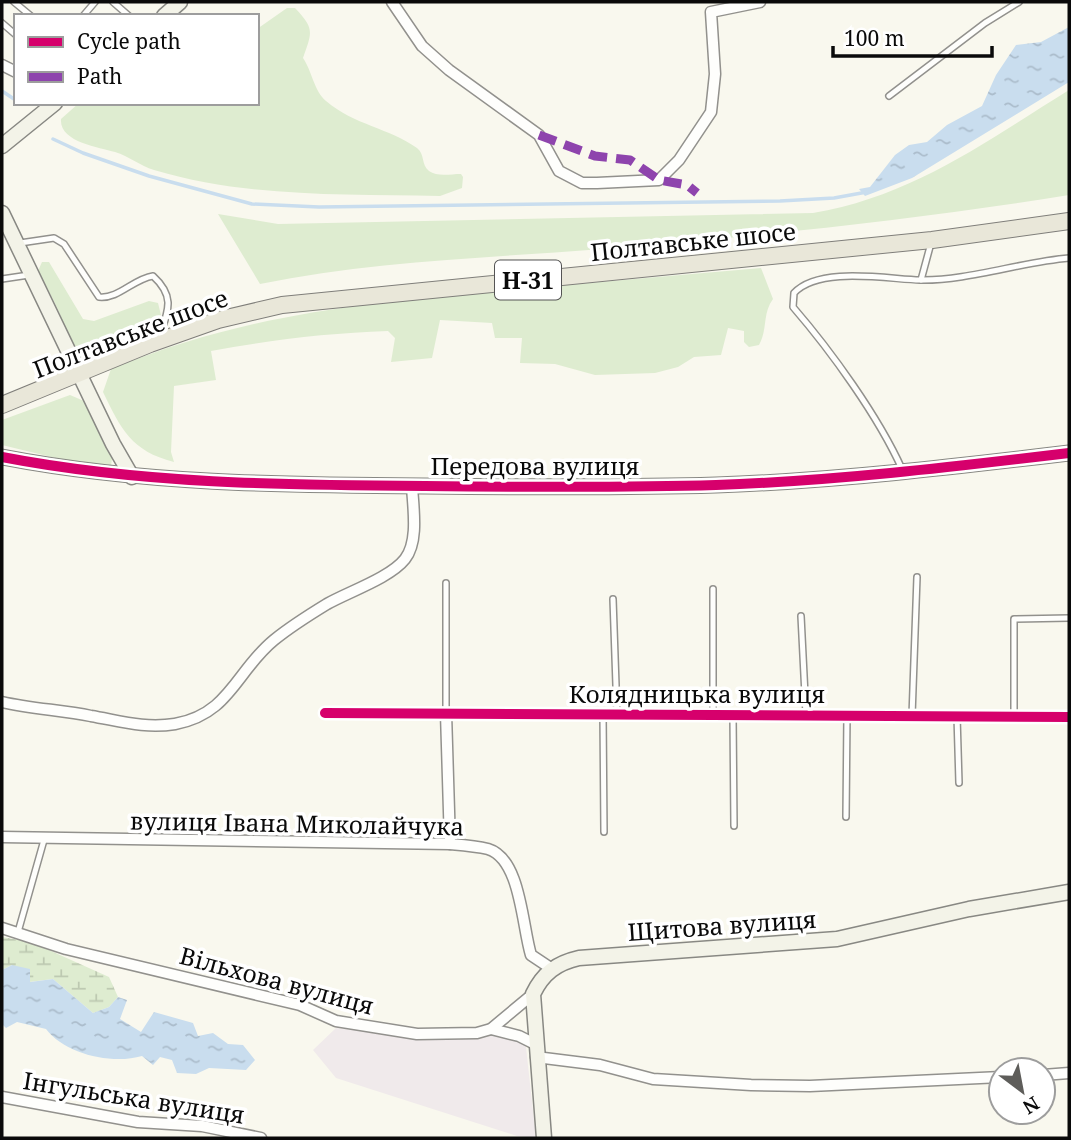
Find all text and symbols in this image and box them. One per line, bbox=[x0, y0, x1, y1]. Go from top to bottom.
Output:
legend bbox=[14, 14, 259, 105]
scale bar bbox=[833, 14, 992, 58]
text: 100 m bbox=[844, 24, 905, 52]
text: Cycle path bbox=[77, 27, 181, 55]
text: Path bbox=[77, 62, 122, 90]
street label: Полтавське шосе bbox=[589, 214, 797, 268]
road number: Н-31 bbox=[495, 260, 561, 300]
street label: Полтавське шосе bbox=[28, 281, 232, 385]
street label: Передова вулиця bbox=[430, 449, 640, 482]
street label: Колядницька вулиця bbox=[569, 677, 825, 710]
street label: вулиця Івана Миколайчука bbox=[130, 804, 464, 842]
street label: Щитова вулиця bbox=[627, 902, 817, 948]
street label: Вільхова вулиця bbox=[176, 938, 378, 1022]
north arrow bbox=[987, 1056, 1057, 1126]
street label: Інгульська вулиця bbox=[21, 1063, 247, 1131]
text: N bbox=[1018, 1090, 1044, 1120]

